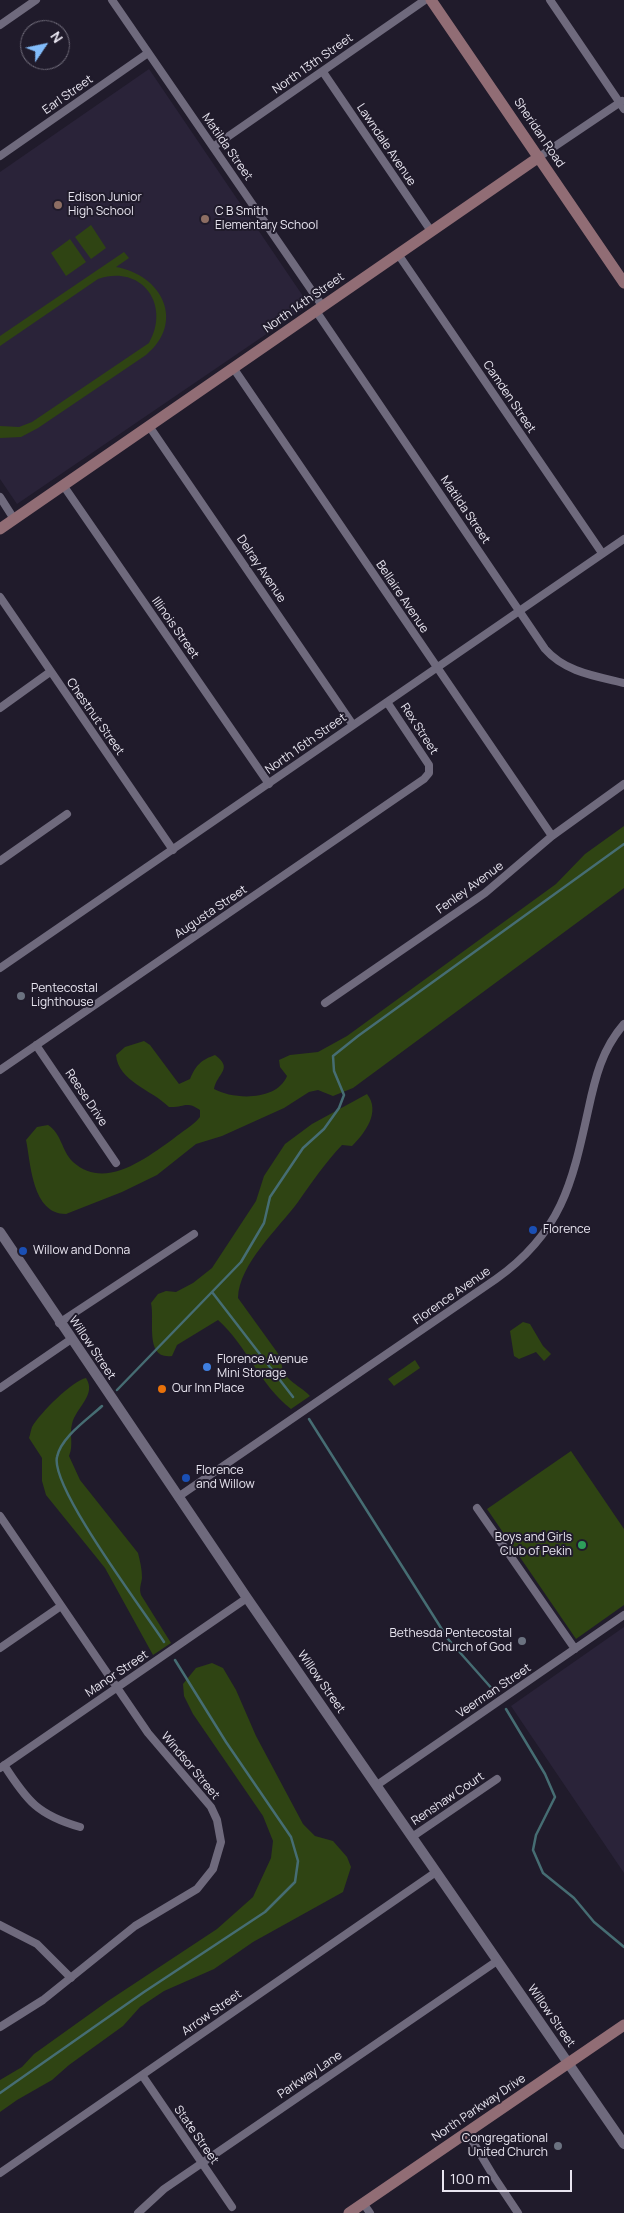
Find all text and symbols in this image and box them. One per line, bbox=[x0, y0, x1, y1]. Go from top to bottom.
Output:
north arrow bbox=[20, 20, 70, 70]
text: N bbox=[46, 27, 68, 46]
street label: North 13th Street bbox=[270, 31, 356, 97]
street label: Earl Street bbox=[40, 72, 96, 118]
street label: Sheridan Road bbox=[511, 96, 567, 170]
street label: Lawndale Avenue bbox=[353, 101, 419, 189]
street label: Matilda Street bbox=[199, 111, 255, 183]
place label: Edison Junior High School bbox=[68, 191, 142, 219]
marker: Edison Junior High School bbox=[52, 199, 64, 211]
place label: C B Smith Elementary School bbox=[215, 205, 318, 233]
marker: C B Smith Elementary School bbox=[199, 213, 211, 225]
street label: North 14th Street bbox=[261, 270, 347, 336]
street label: Camden Street bbox=[480, 358, 538, 436]
street label: Matilda Street bbox=[437, 473, 493, 547]
street label: Delray Avenue bbox=[233, 533, 289, 605]
street label: Bellaire Avenue bbox=[373, 558, 431, 636]
street label: Illinois Street bbox=[148, 594, 202, 662]
street label: Chestnut Street bbox=[63, 676, 127, 758]
street label: Rex Street bbox=[397, 701, 441, 757]
street label: North 16th Street bbox=[263, 711, 349, 777]
street label: Fenley Avenue bbox=[434, 859, 506, 917]
street label: Augusta Street bbox=[172, 882, 250, 942]
place label: Pentecostal Lighthouse bbox=[31, 982, 98, 1010]
marker: Pentecostal Lighthouse bbox=[15, 990, 27, 1002]
street label: Reese Drive bbox=[62, 1067, 110, 1129]
place label: Florence bbox=[543, 1223, 591, 1237]
marker: Florence bbox=[527, 1224, 539, 1236]
place label: Willow and Donna bbox=[33, 1244, 130, 1258]
marker: Willow and Donna bbox=[17, 1245, 29, 1257]
street label: Florence Avenue bbox=[411, 1264, 493, 1328]
street label: Willow Street bbox=[66, 1314, 118, 1382]
place label: Florence Avenue Mini Storage bbox=[217, 1353, 308, 1381]
marker: Florence Avenue Mini Storage bbox=[201, 1361, 213, 1373]
place label: Our Inn Place bbox=[172, 1382, 244, 1396]
marker: Our Inn Place bbox=[156, 1383, 168, 1395]
place label: Florence and Willow bbox=[196, 1464, 255, 1492]
marker: Florence and Willow bbox=[180, 1472, 192, 1484]
place label: Boys and Girls Club of Pekin bbox=[495, 1531, 572, 1559]
marker: Boys and Girls Club of Pekin bbox=[576, 1539, 588, 1551]
place label: Bethesda Pentecostal Church of God bbox=[389, 1627, 512, 1655]
marker: Bethesda Pentecostal Church of God bbox=[516, 1635, 528, 1647]
street label: Manor Street bbox=[83, 1648, 151, 1700]
street label: Willow Street bbox=[294, 1648, 348, 1716]
street label: Veerman Street bbox=[454, 1661, 534, 1721]
street label: Windsor Street bbox=[158, 1729, 222, 1803]
street label: Renshaw Court bbox=[409, 1769, 487, 1829]
street label: Willow Street bbox=[524, 1982, 578, 2050]
street label: Arrow Street bbox=[179, 1987, 245, 2039]
street label: Parkway Lane bbox=[275, 2048, 345, 2102]
street label: North Parkway Drive bbox=[429, 2071, 529, 2145]
street label: State Street bbox=[171, 2103, 221, 2167]
place label: Congregational United Church bbox=[462, 2132, 548, 2160]
marker: Congregational United Church bbox=[552, 2140, 564, 2152]
scale bar bbox=[444, 2160, 574, 2192]
text: 100 m bbox=[450, 2168, 490, 2189]

